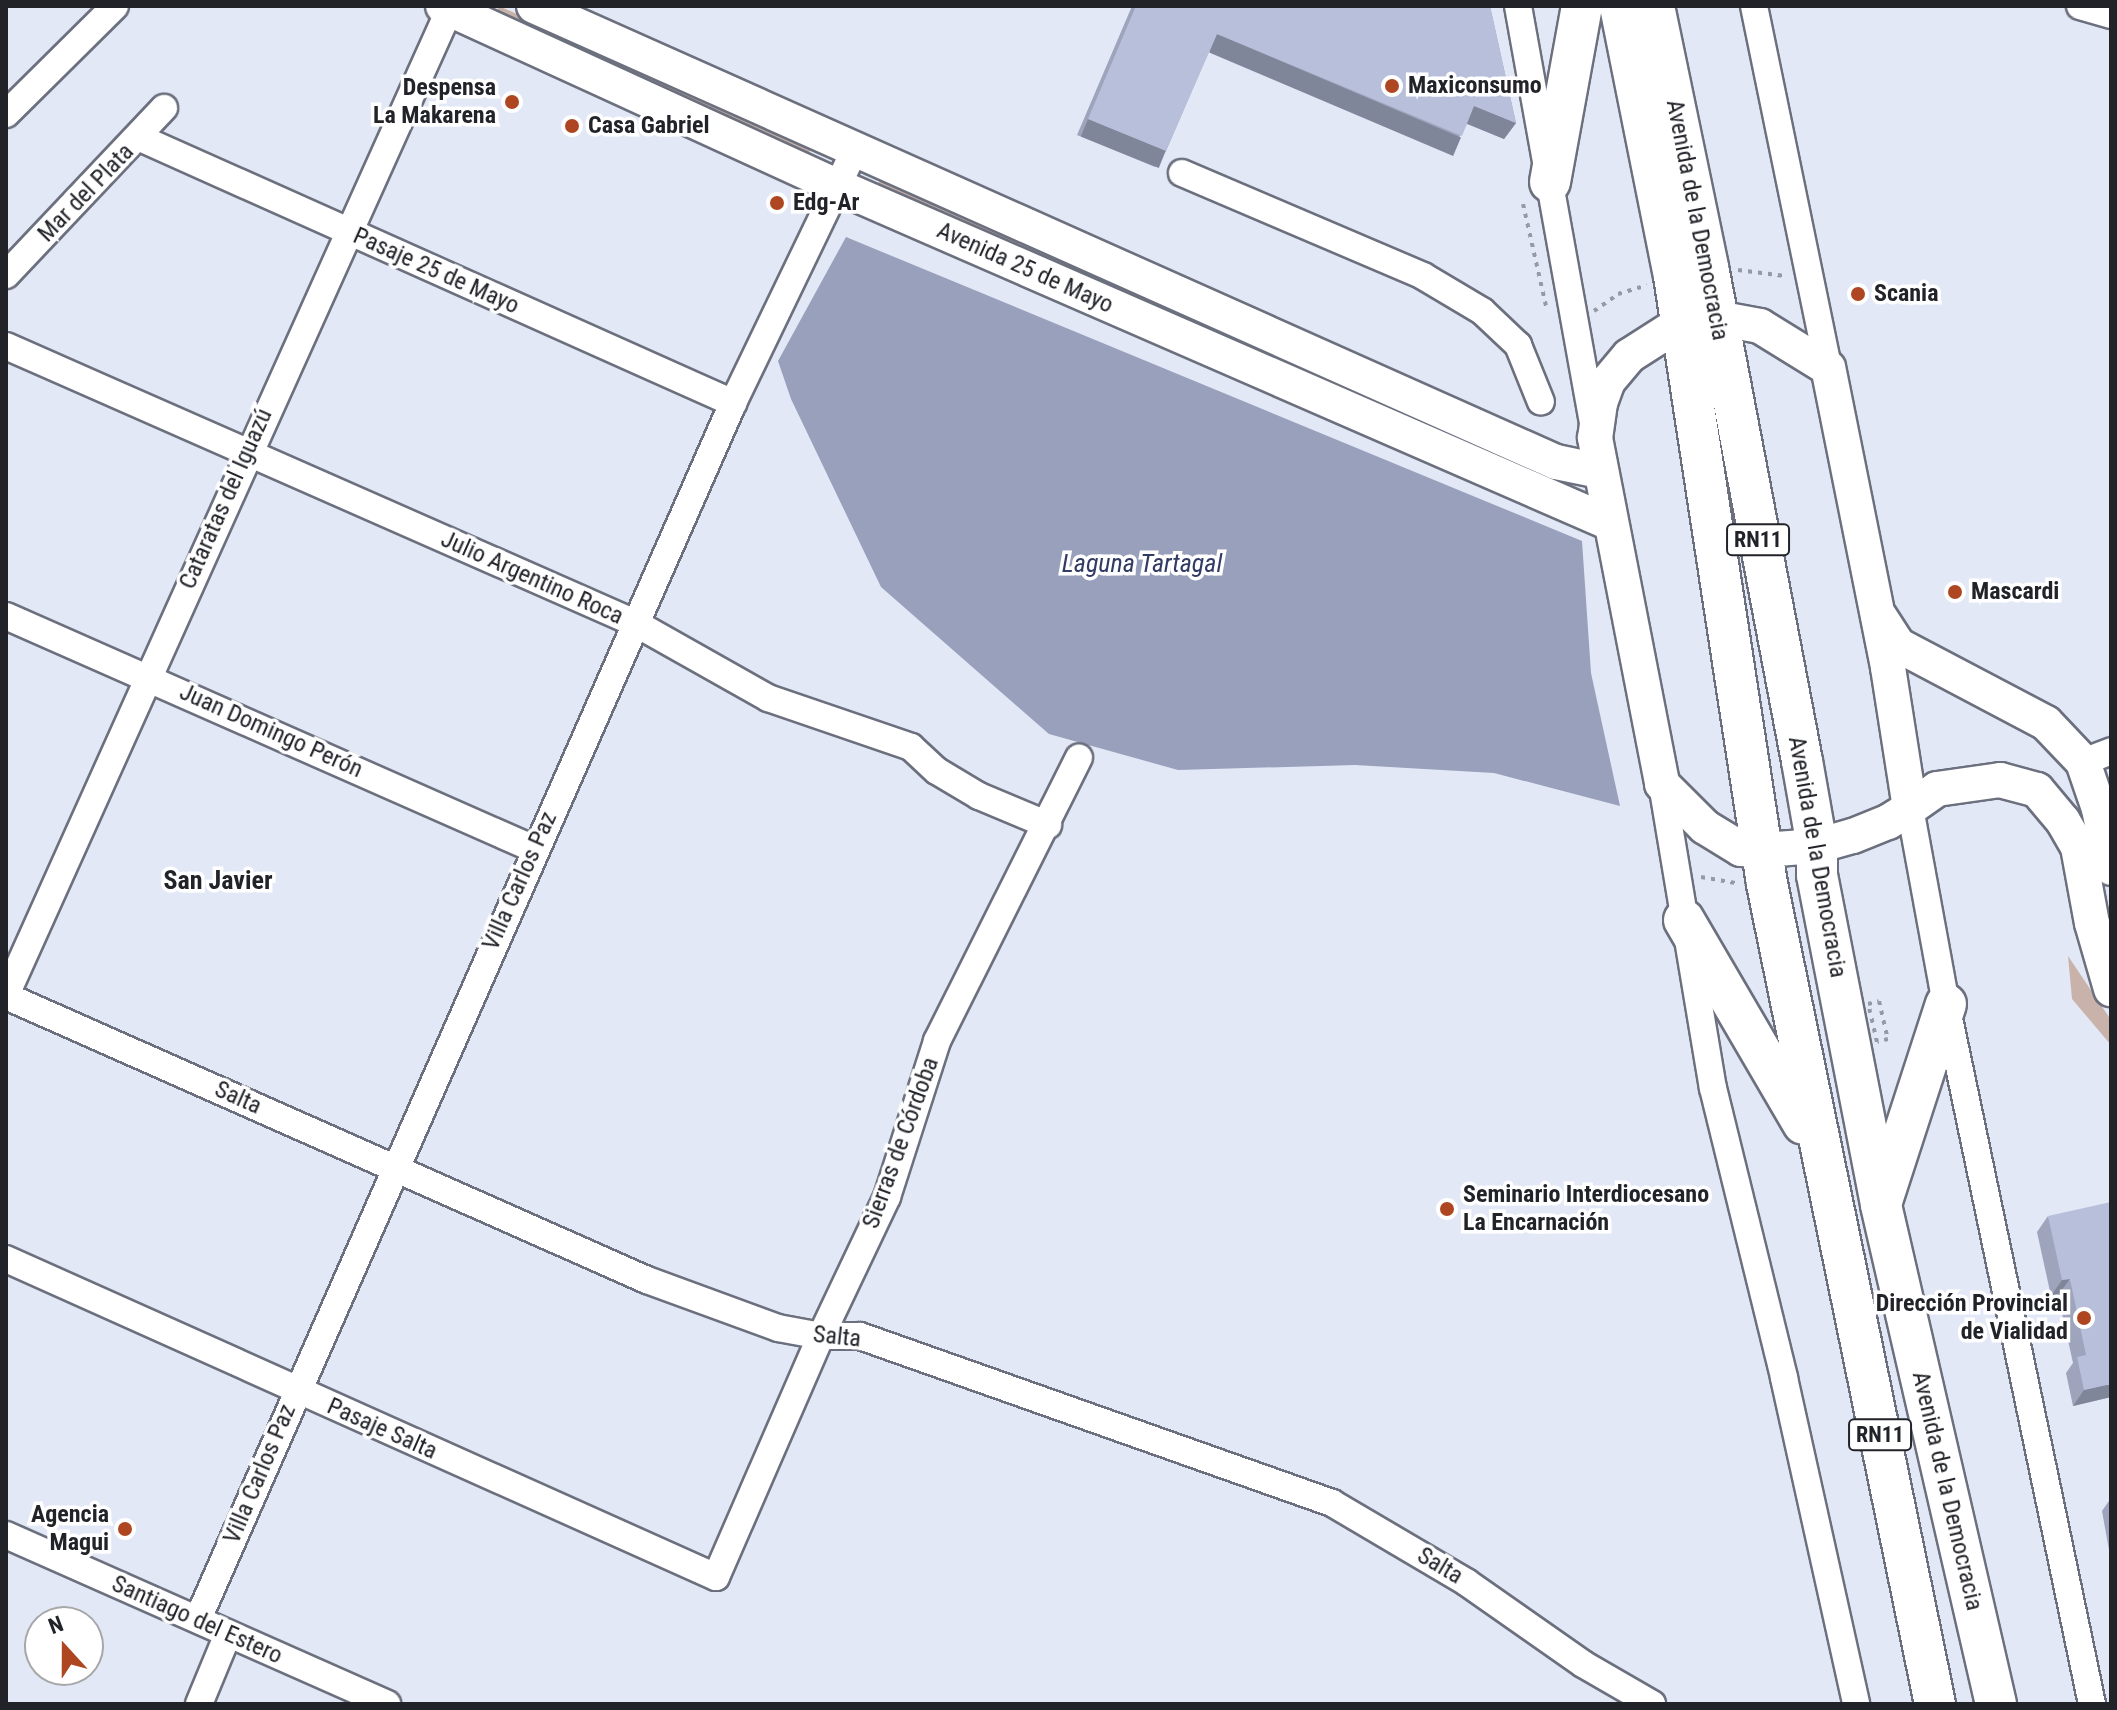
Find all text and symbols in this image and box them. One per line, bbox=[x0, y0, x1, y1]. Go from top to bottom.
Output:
place label: Maxiconsumo bbox=[1408, 72, 1542, 100]
place label: Despensa La Makarena bbox=[373, 74, 496, 130]
marker: Maxiconsumo bbox=[1383, 77, 1401, 95]
marker: Despensa La Makarena bbox=[503, 93, 521, 111]
street label: Avenida de la Democracia bbox=[1660, 97, 1734, 343]
place label: Casa Gabriel bbox=[588, 112, 709, 140]
marker: Casa Gabriel bbox=[563, 117, 581, 135]
street label: Mar del Plata bbox=[32, 138, 140, 248]
place label: Edg-Ar bbox=[793, 189, 859, 217]
marker: Edg-Ar bbox=[768, 194, 786, 212]
street label: Avenida 25 de Mayo bbox=[932, 216, 1118, 320]
street label: Pasaje 25 de Mayo bbox=[349, 222, 523, 320]
place label: Scania bbox=[1874, 280, 1938, 308]
marker: Scania bbox=[1849, 285, 1867, 303]
street label: Cataratas del Iguazú bbox=[173, 404, 279, 594]
road number: RN11 bbox=[1726, 522, 1790, 558]
street label: Julio Argentino Roca bbox=[436, 525, 628, 631]
water label: Laguna Tartagal bbox=[1062, 548, 1222, 580]
place label: Mascardi bbox=[1971, 578, 2059, 606]
marker: Mascardi bbox=[1946, 583, 1964, 601]
street label: Juan Domingo Perón bbox=[175, 678, 367, 784]
street label: Avenida de la Democracia bbox=[1782, 734, 1852, 980]
street label: Villa Carlos Paz bbox=[477, 807, 563, 955]
district label: San Javier bbox=[163, 865, 273, 897]
street label: Sierras de Córdoba bbox=[857, 1054, 945, 1232]
street label: Salta bbox=[210, 1075, 266, 1121]
place label: Seminario Interdiocesano La Encarnación bbox=[1463, 1181, 1709, 1237]
marker: Seminario Interdiocesano La Encarnación bbox=[1438, 1200, 1456, 1218]
place label: Dirección Provincial de Vialidad bbox=[1876, 1290, 2068, 1346]
marker: Dirección Provincial de Vialidad bbox=[2075, 1309, 2093, 1327]
street label: Salta bbox=[812, 1320, 862, 1354]
street label: Avenida de la Democracia bbox=[1905, 1369, 1989, 1613]
street label: Pasaje Salta bbox=[323, 1392, 441, 1466]
street label: Villa Carlos Paz bbox=[218, 1400, 302, 1548]
road number: RN11 bbox=[1848, 1417, 1912, 1453]
place label: Agencia Magui bbox=[31, 1501, 109, 1557]
marker: Agencia Magui bbox=[116, 1520, 134, 1538]
street label: Salta bbox=[1412, 1541, 1468, 1591]
street label: Santiago del Estero bbox=[107, 1570, 287, 1670]
north arrow bbox=[24, 1606, 104, 1686]
text: N bbox=[45, 1611, 67, 1639]

